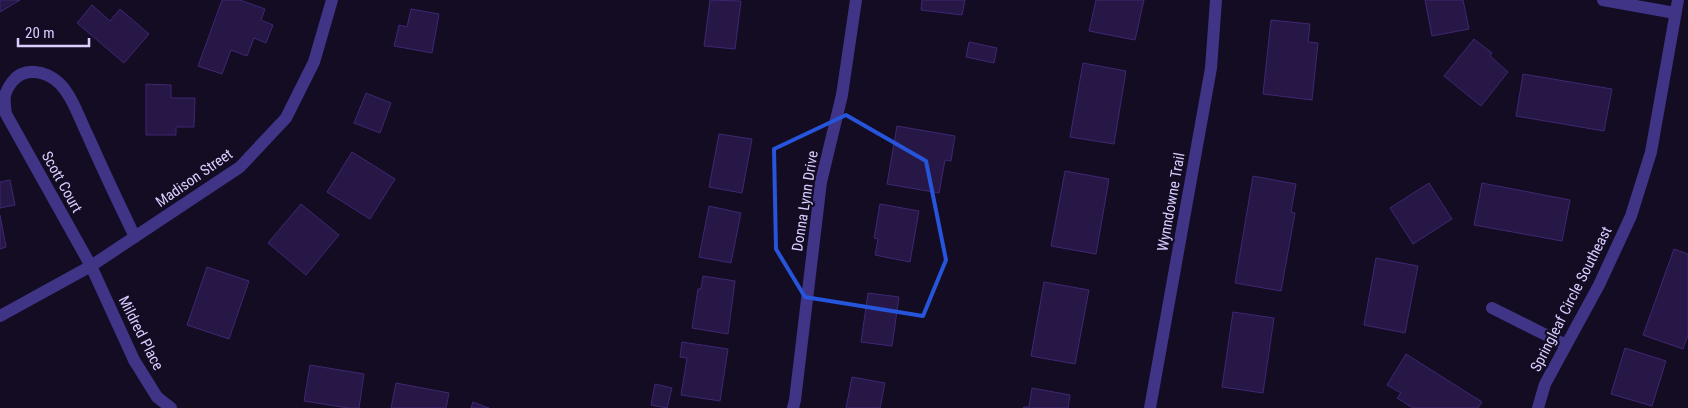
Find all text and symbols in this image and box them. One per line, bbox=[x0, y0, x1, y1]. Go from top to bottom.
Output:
scale bar bbox=[18, 15, 89, 47]
text: 20 m bbox=[25, 24, 55, 42]
street label: Madison Street bbox=[152, 145, 236, 211]
street label: Scott Court bbox=[38, 148, 86, 216]
street label: Donna Lynn Drive bbox=[788, 149, 822, 253]
street label: Wynndowne Trail bbox=[1153, 151, 1189, 253]
street label: Springleaf Circle Southeast bbox=[1527, 223, 1615, 375]
street label: Mildred Place bbox=[115, 293, 167, 373]

